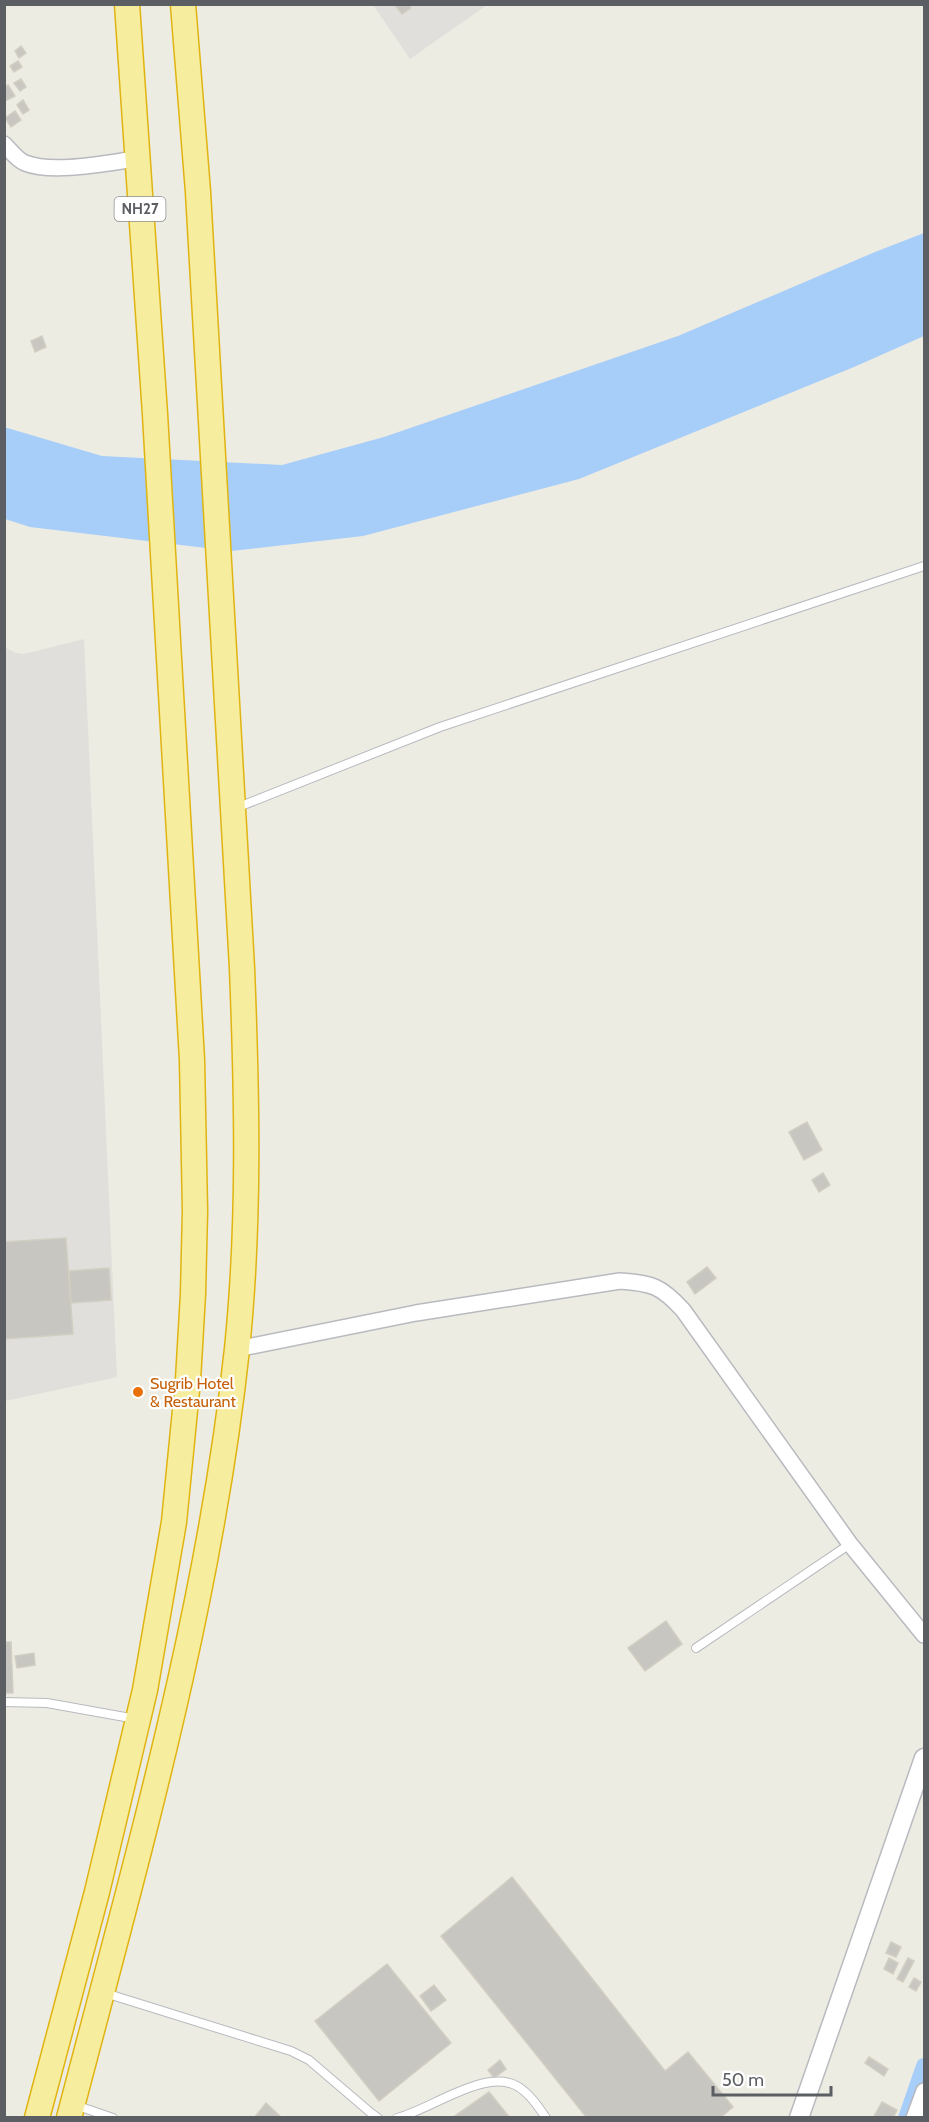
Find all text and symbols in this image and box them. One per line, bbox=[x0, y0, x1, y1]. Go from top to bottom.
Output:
road number: NH27 bbox=[114, 197, 166, 221]
place label: Sugrib Hotel & Restaurant bbox=[150, 1374, 236, 1411]
marker: Sugrib Hotel & Restaurant bbox=[131, 1385, 145, 1399]
scale bar bbox=[713, 2059, 832, 2097]
text: 50 m bbox=[722, 2069, 764, 2091]

